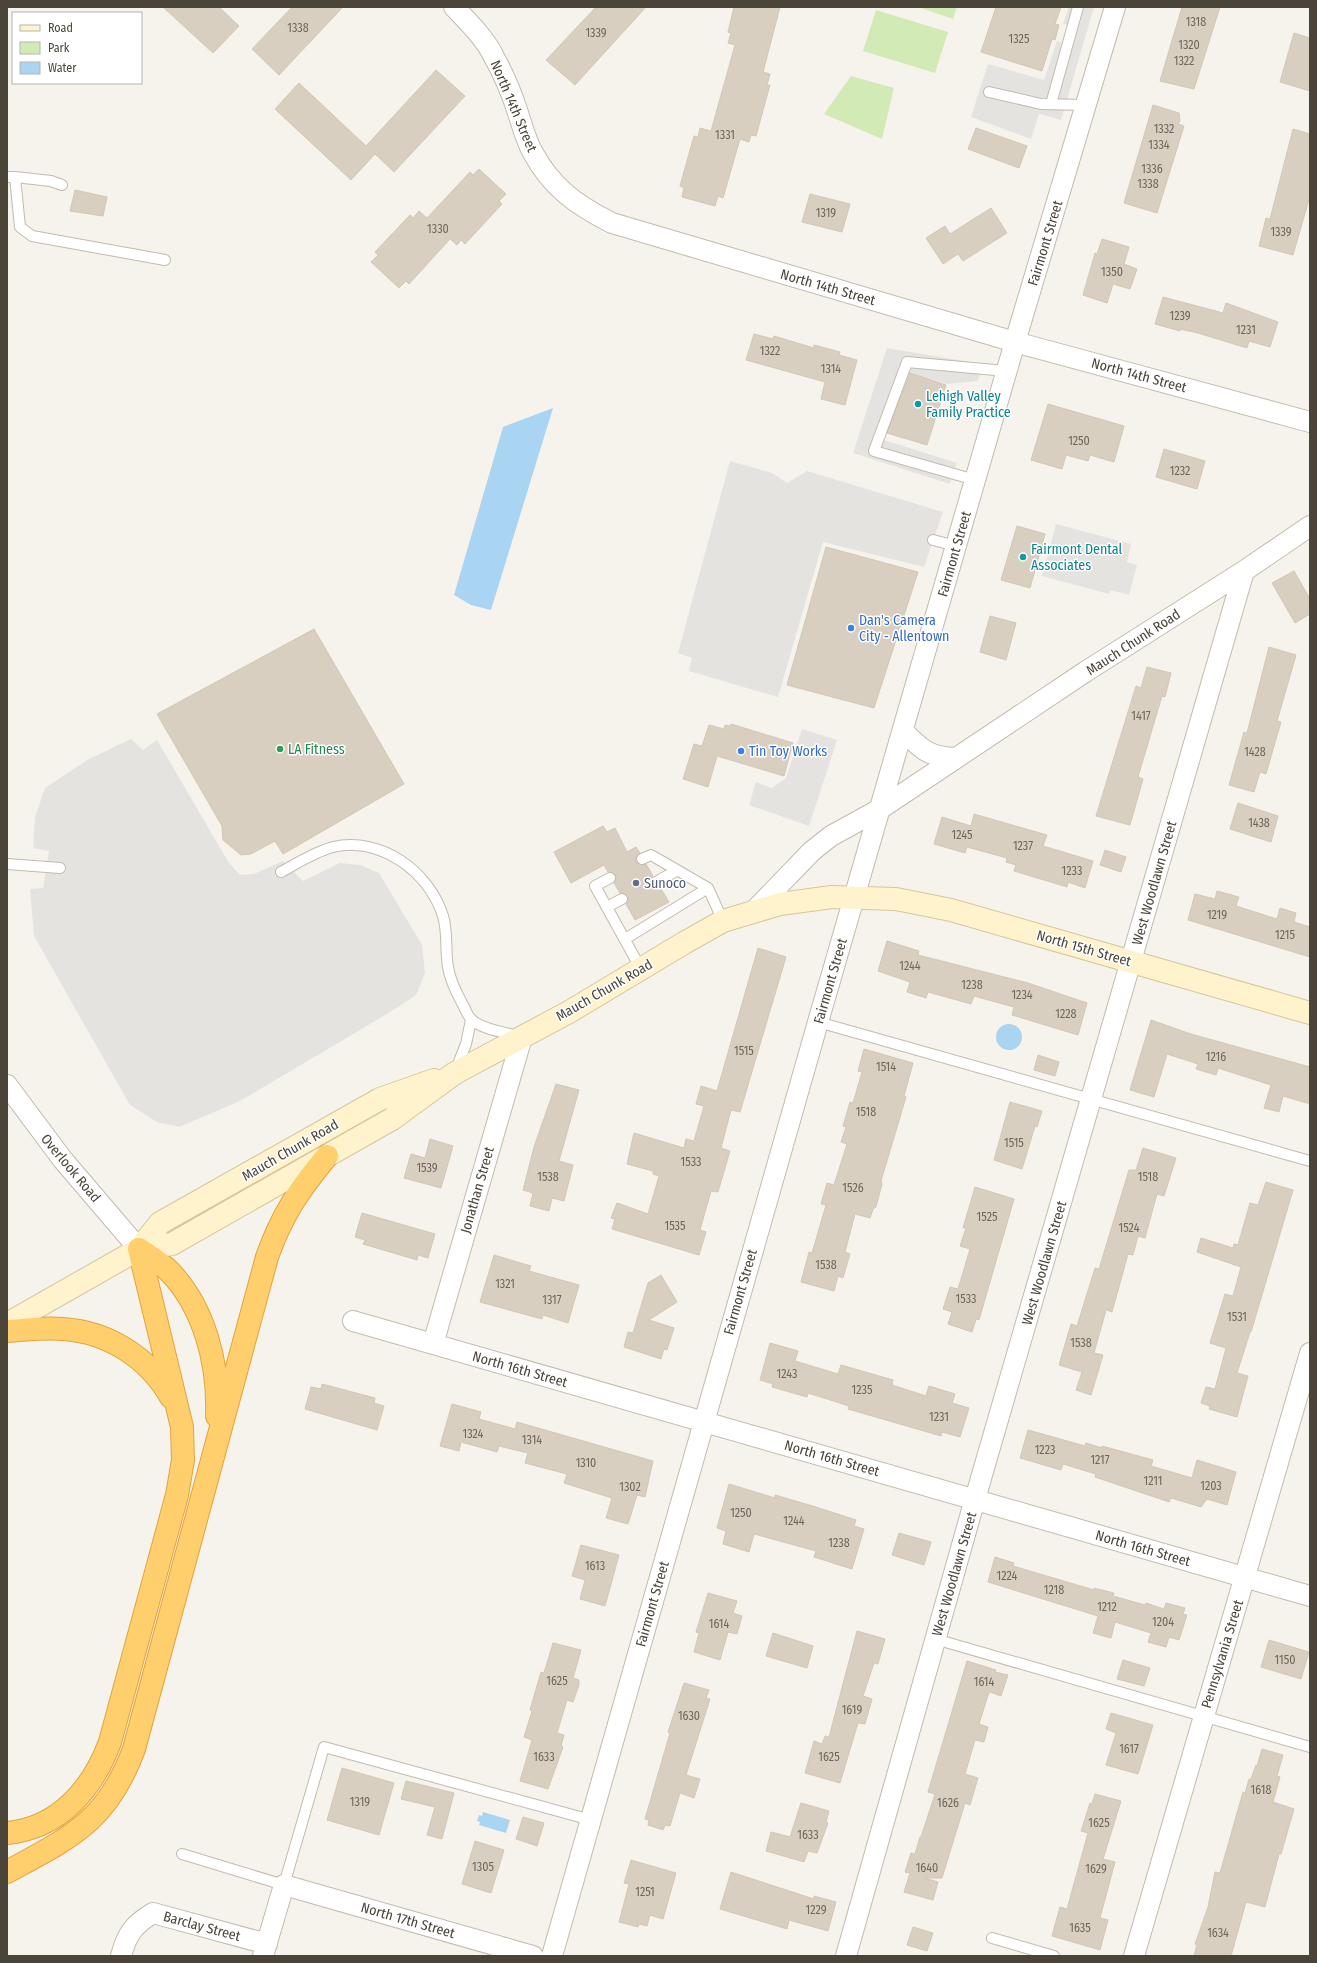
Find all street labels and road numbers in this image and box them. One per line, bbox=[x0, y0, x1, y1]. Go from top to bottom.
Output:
street label: North 14th Street bbox=[487, 58, 541, 155]
street label: Fairmont Street bbox=[1024, 198, 1067, 288]
street label: North 14th Street bbox=[778, 266, 878, 309]
street label: North 14th Street bbox=[1089, 355, 1189, 396]
street label: Fairmont Street bbox=[934, 509, 975, 599]
street label: Mauch Chunk Road bbox=[1083, 606, 1183, 679]
street label: West Woodlawn Street bbox=[1129, 819, 1180, 947]
street label: North 15th Street bbox=[1035, 927, 1133, 970]
street label: Fairmont Street bbox=[810, 936, 851, 1026]
street label: Mauch Chunk Road bbox=[553, 956, 656, 1025]
street label: Mauch Chunk Road bbox=[239, 1116, 342, 1185]
street label: Overlook Road bbox=[37, 1131, 104, 1206]
street label: Jonathan Street bbox=[457, 1144, 498, 1235]
street label: West Woodlawn Street bbox=[1019, 1199, 1070, 1327]
street label: Fairmont Street bbox=[720, 1247, 761, 1337]
street label: North 16th Street bbox=[470, 1348, 570, 1391]
street label: North 16th Street bbox=[782, 1437, 882, 1480]
street label: West Woodlawn Street bbox=[929, 1510, 980, 1638]
street label: North 16th Street bbox=[1093, 1527, 1193, 1570]
street label: Fairmont Street bbox=[632, 1559, 673, 1649]
street label: Pennsylvania Street bbox=[1198, 1597, 1247, 1710]
street label: North 17th Street bbox=[359, 1899, 457, 1942]
street label: Barclay Street bbox=[161, 1908, 243, 1945]

